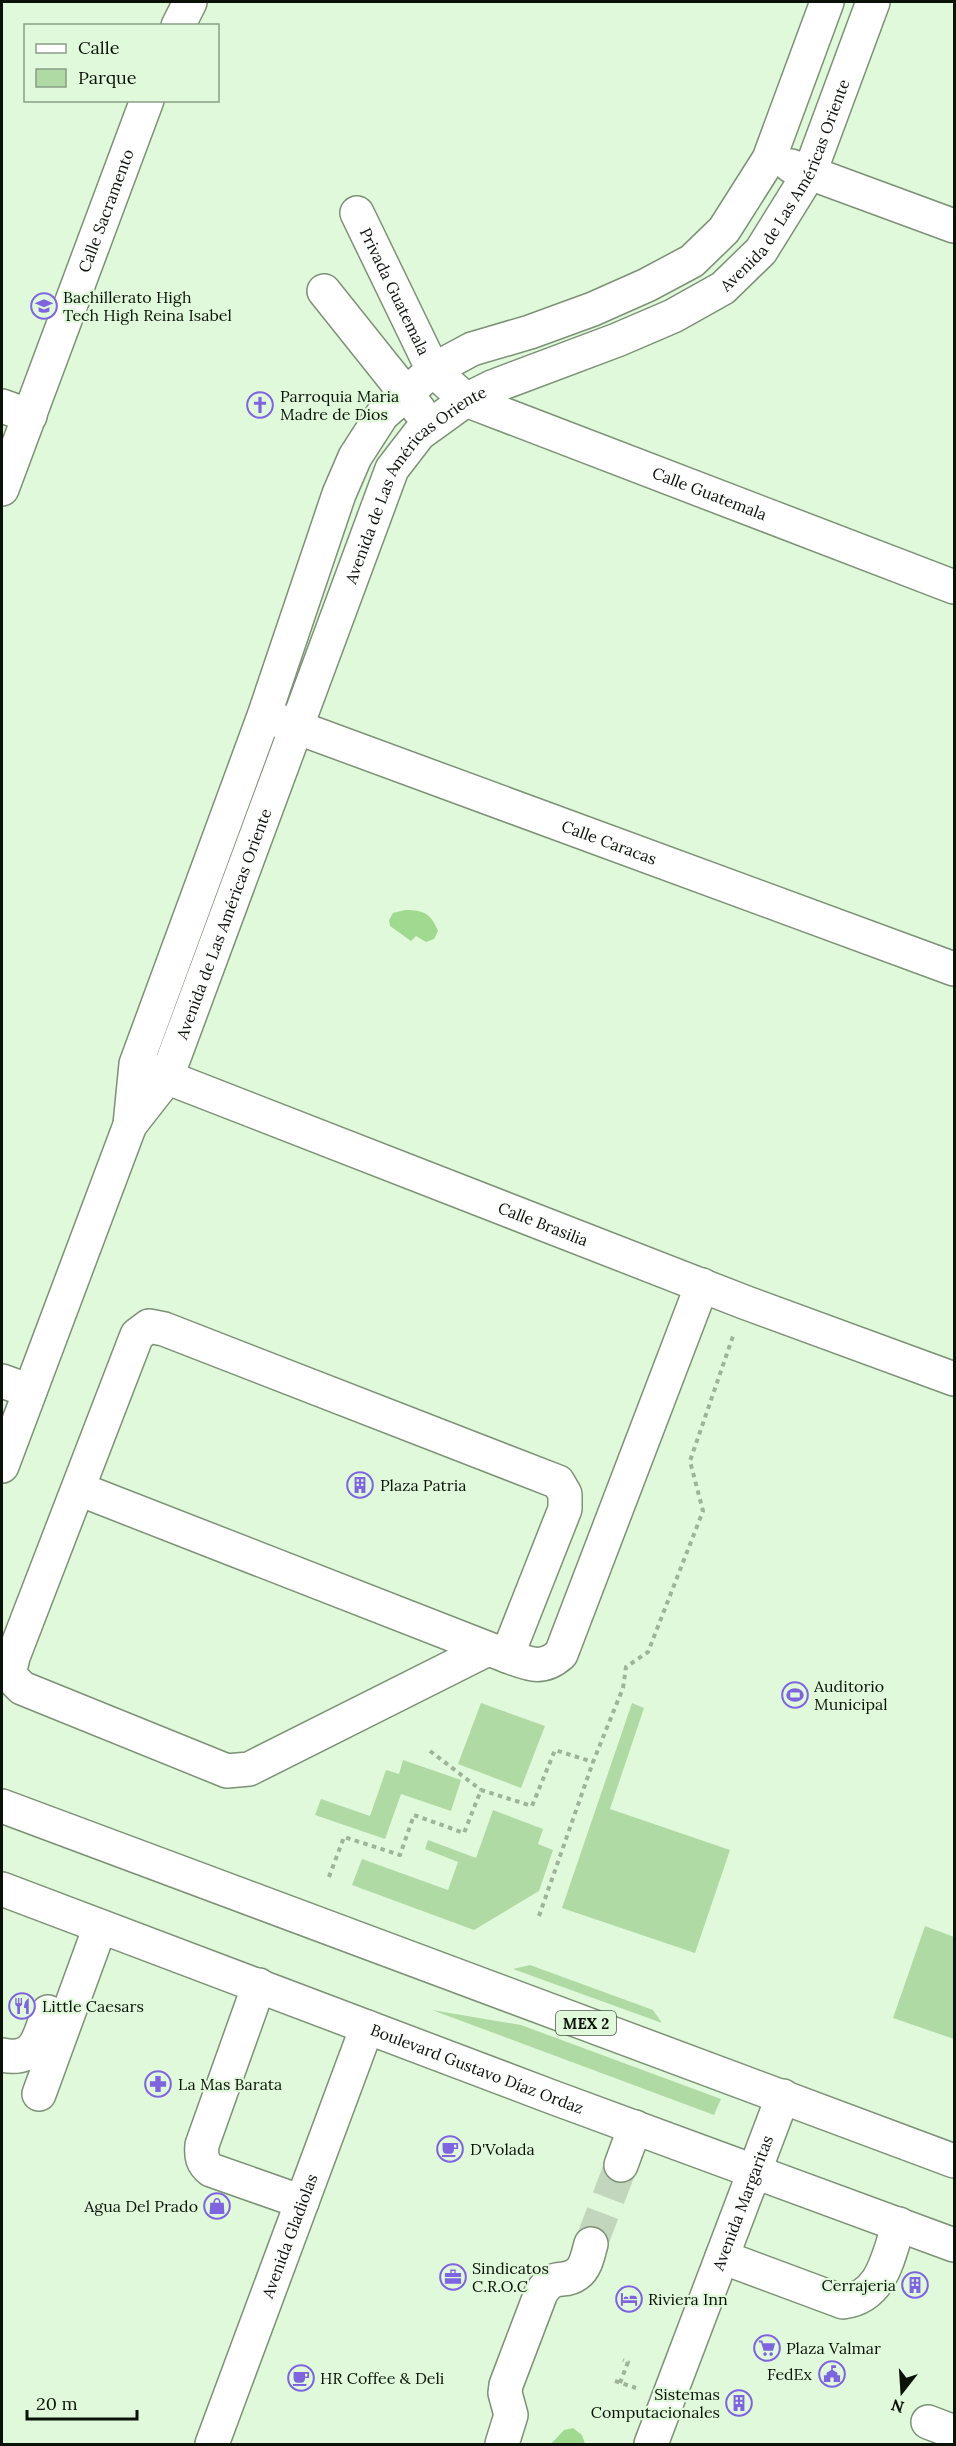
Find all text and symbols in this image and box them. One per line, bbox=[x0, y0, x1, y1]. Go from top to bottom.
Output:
legend bbox=[24, 24, 219, 102]
text: Calle bbox=[78, 36, 120, 59]
text: Parque bbox=[78, 66, 137, 89]
street label: Avenida de Las Américas Oriente bbox=[715, 76, 854, 296]
street label: Calle Sacramento bbox=[74, 146, 138, 275]
street label: Privada Guatemala bbox=[356, 224, 434, 358]
place label: Bachillerato High Tech High Reina Isabel bbox=[63, 287, 232, 325]
school or university icon: Bachillerato High Tech High Reina Isabel bbox=[29, 291, 59, 321]
street label: Avenida de Las Américas Oriente bbox=[340, 381, 490, 587]
place label: Parroquia Maria Madre de Dios bbox=[280, 386, 399, 424]
church icon: Parroquia Maria Madre de Dios bbox=[245, 390, 275, 420]
street label: Calle Guatemala bbox=[650, 462, 770, 524]
street label: Avenida de Las Américas Oriente bbox=[171, 805, 276, 1043]
street label: Calle Caracas bbox=[559, 816, 660, 869]
street label: Calle Brasilia bbox=[495, 1197, 591, 1250]
building icon: Plaza Patria bbox=[345, 1470, 375, 1500]
place label: Plaza Patria bbox=[380, 1475, 466, 1495]
place label: Auditorio Municipal bbox=[813, 1676, 888, 1714]
sports icon: Auditorio Municipal bbox=[780, 1680, 810, 1710]
restaurant icon: Little Caesars bbox=[7, 1991, 37, 2021]
place label: Little Caesars bbox=[42, 1996, 144, 2016]
road number: MEX 2 bbox=[556, 2011, 616, 2035]
street label: Boulevard Gustavo Díaz Ordaz bbox=[368, 2019, 587, 2118]
pharmacy icon: La Mas Barata bbox=[143, 2069, 173, 2099]
place label: La Mas Barata bbox=[178, 2074, 282, 2094]
street label: Avenida Margaritas bbox=[707, 2132, 777, 2274]
cafe icon: D'Volada bbox=[435, 2134, 465, 2164]
place label: D'Volada bbox=[470, 2139, 535, 2159]
street label: Avenida Gladiolas bbox=[257, 2171, 322, 2302]
shop icon: Agua Del Prado bbox=[202, 2191, 232, 2221]
place label: Agua Del Prado bbox=[83, 2196, 198, 2216]
place label: Sindicatos C.R.O.C bbox=[472, 2258, 549, 2296]
office icon: Sindicatos C.R.O.C bbox=[438, 2262, 468, 2292]
building icon: Cerrajeria bbox=[900, 2270, 930, 2300]
place label: Cerrajeria bbox=[822, 2275, 896, 2295]
hotel icon: Riviera Inn bbox=[614, 2284, 644, 2314]
place label: Riviera Inn bbox=[648, 2289, 728, 2309]
supermarket icon: Plaza Valmar bbox=[752, 2333, 782, 2363]
place label: Plaza Valmar bbox=[786, 2338, 881, 2358]
public building icon: FedEx bbox=[817, 2359, 847, 2389]
north arrow bbox=[872, 2362, 932, 2422]
cafe icon: HR Coffee & Deli bbox=[286, 2363, 316, 2393]
place label: FedEx bbox=[767, 2364, 813, 2384]
place label: HR Coffee & Deli bbox=[320, 2368, 444, 2388]
scale bar bbox=[27, 2383, 136, 2421]
place label: Sistemas Computacionales bbox=[591, 2384, 720, 2422]
building icon: Sistemas Computacionales bbox=[724, 2388, 754, 2418]
text: 20 m bbox=[36, 2392, 78, 2415]
text: N bbox=[889, 2395, 906, 2418]

